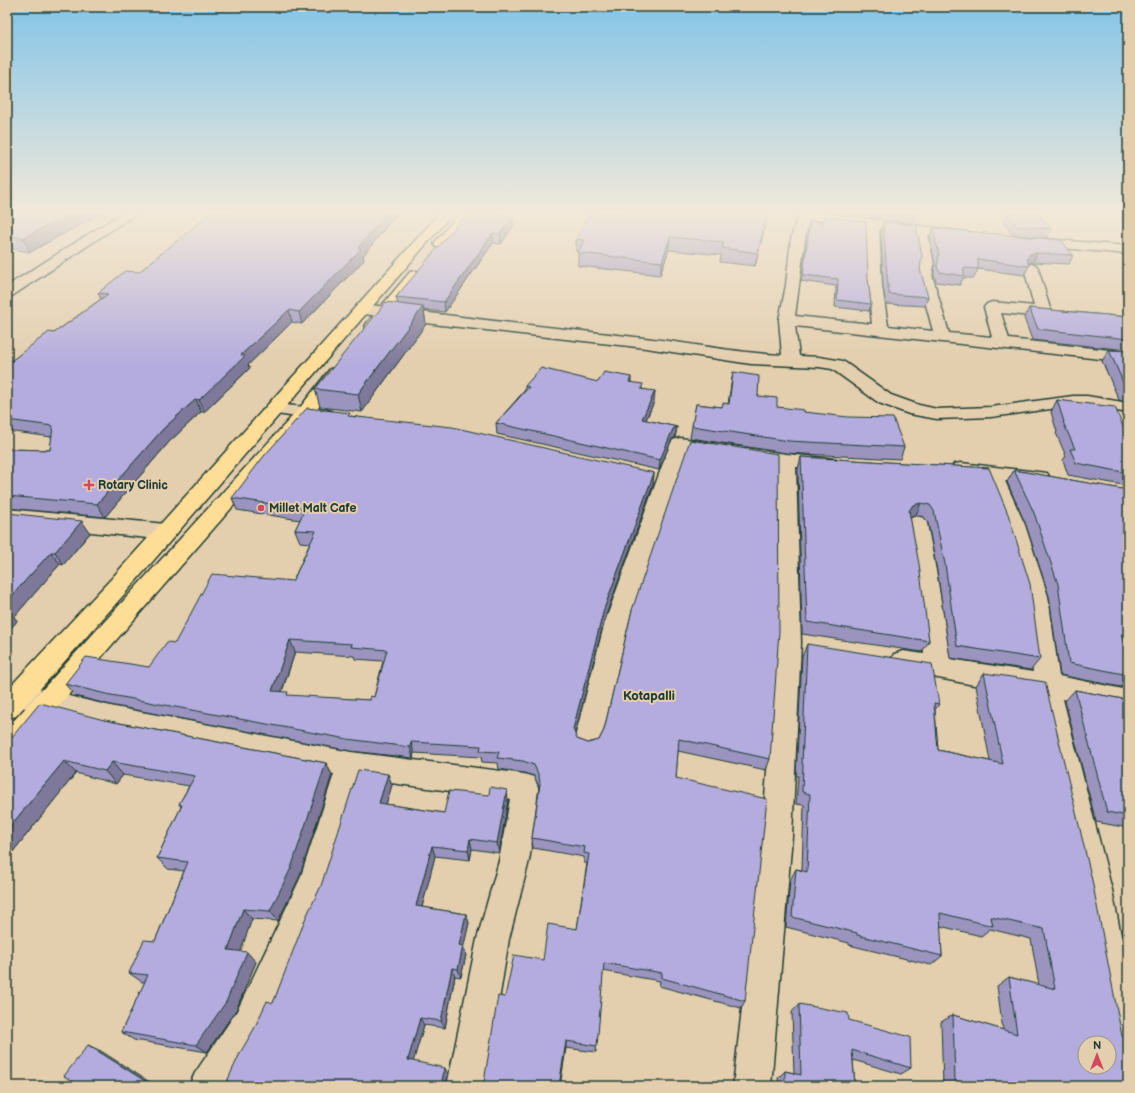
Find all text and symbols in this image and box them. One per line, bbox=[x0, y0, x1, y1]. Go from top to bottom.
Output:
place label: Rotary Clinic bbox=[98, 478, 168, 493]
marker: Rotary Clinic bbox=[83, 479, 95, 491]
place label: Millet Malt Cafe bbox=[269, 501, 356, 516]
marker: Millet Malt Cafe bbox=[256, 503, 266, 513]
district label: Kotapalli bbox=[623, 688, 675, 704]
north arrow bbox=[1077, 1035, 1117, 1075]
text: N bbox=[1093, 1039, 1101, 1052]

